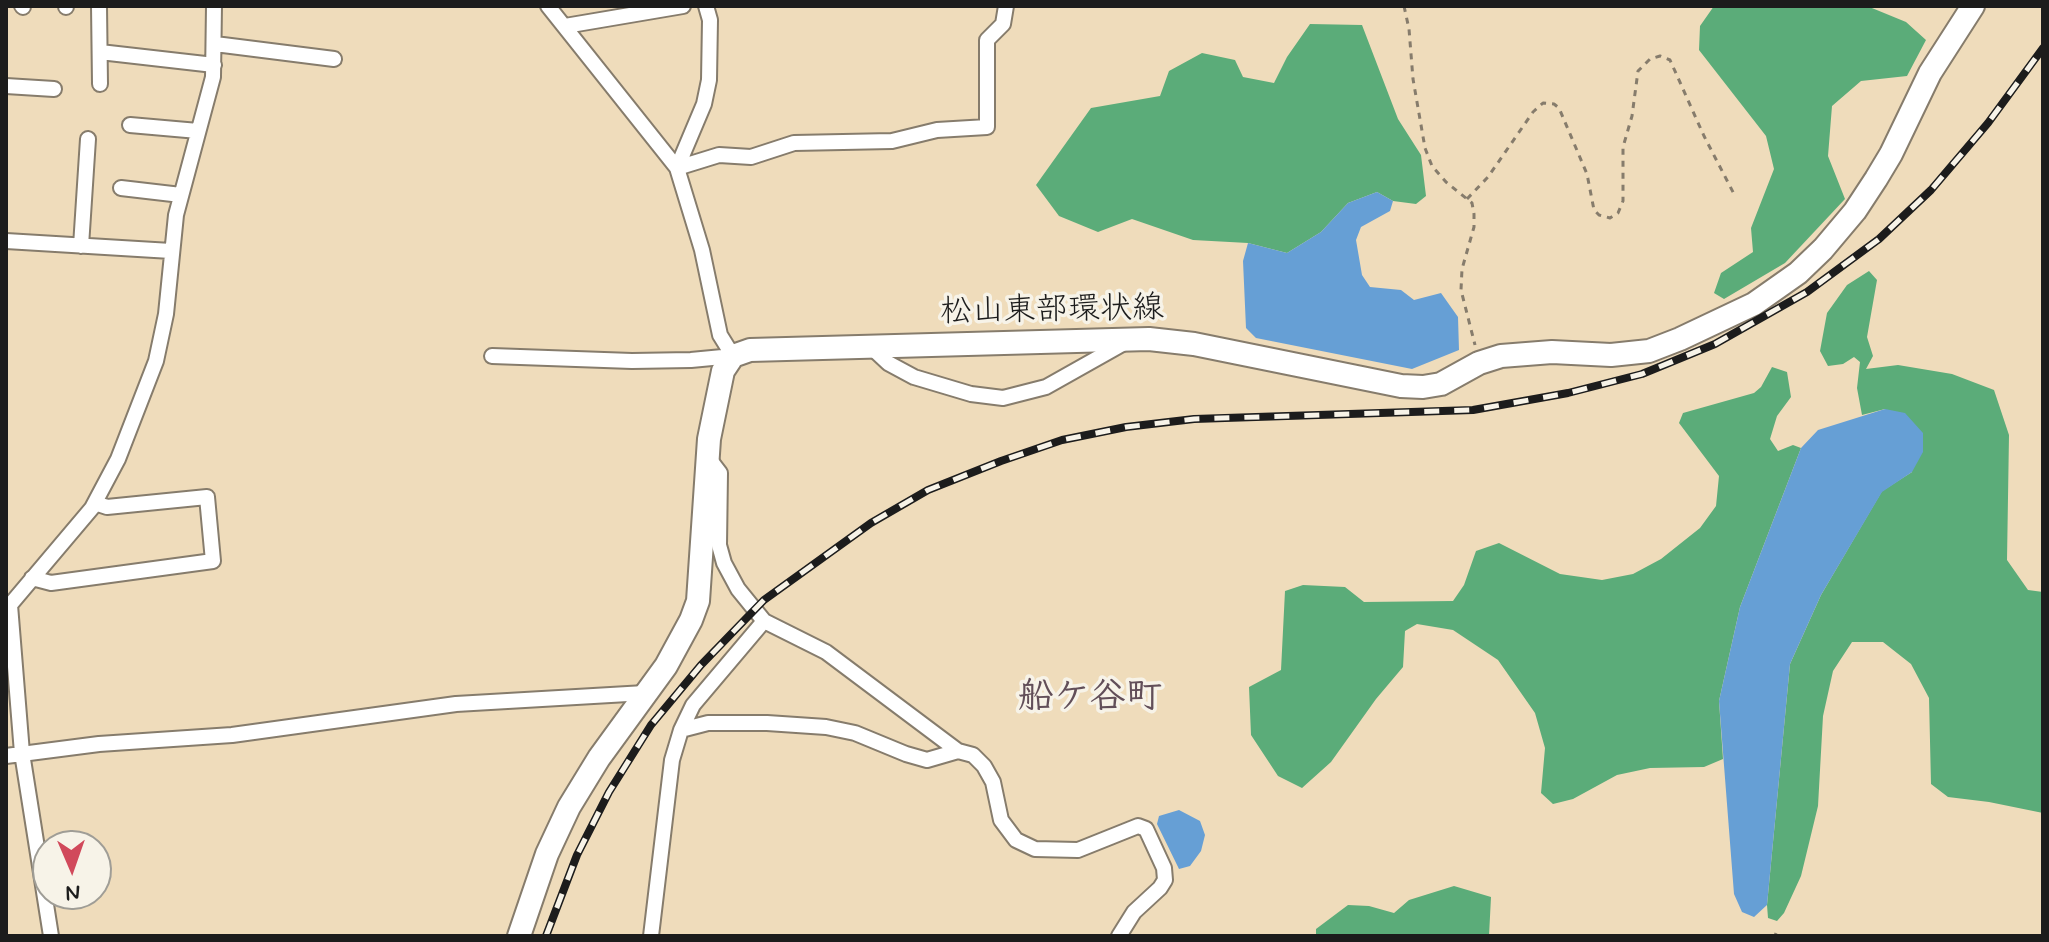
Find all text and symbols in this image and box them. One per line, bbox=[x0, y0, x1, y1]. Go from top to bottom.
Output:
street label: 松山東部環状線 bbox=[940, 291, 1164, 333]
district label: 船ケ谷町 bbox=[1018, 677, 1162, 721]
north arrow bbox=[32, 830, 112, 910]
text: N bbox=[65, 878, 81, 906]

